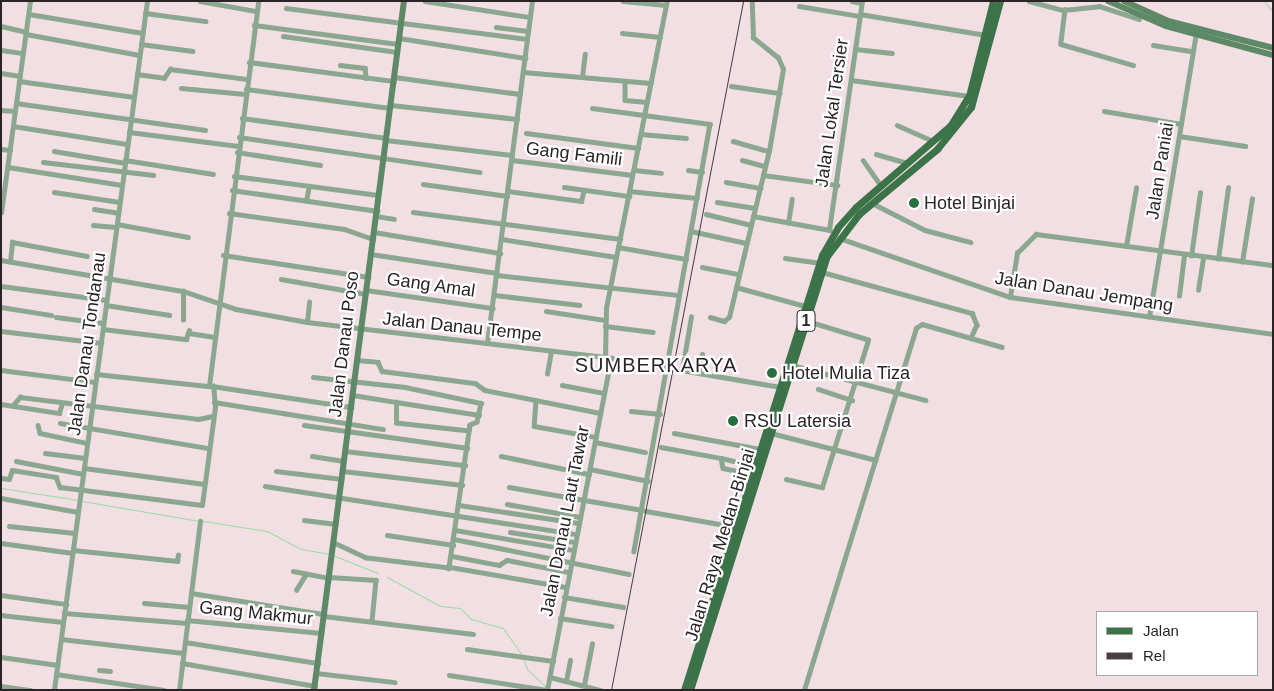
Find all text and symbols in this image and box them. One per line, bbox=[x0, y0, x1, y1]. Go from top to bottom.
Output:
street label: Jalan Lokal Tersier bbox=[811, 37, 853, 189]
street label: Jalan Paniai bbox=[1142, 121, 1178, 221]
street label: Gang Famili bbox=[525, 137, 623, 171]
place label: Hotel Binjai bbox=[924, 192, 1015, 214]
marker: Hotel Binjai bbox=[908, 197, 920, 209]
street label: Jalan Danau Tondanau bbox=[63, 251, 111, 437]
street label: Jalan Danau Jempang bbox=[993, 267, 1175, 317]
street label: Gang Amal bbox=[385, 268, 477, 302]
street label: Jalan Danau Poso bbox=[324, 270, 364, 418]
street label: Jalan Danau Tempe bbox=[381, 308, 543, 346]
road number: 1 bbox=[796, 308, 816, 334]
district label: SUMBERKARYA bbox=[573, 353, 739, 377]
place label: Hotel Mulia Tiza bbox=[782, 362, 910, 384]
marker: Hotel Mulia Tiza bbox=[766, 367, 778, 379]
place label: RSU Latersia bbox=[744, 410, 851, 432]
marker: RSU Latersia bbox=[726, 414, 740, 428]
street label: Jalan Danau Laut Tawar bbox=[536, 424, 594, 618]
street label: Jalan Raya Medan-Binjai bbox=[680, 446, 760, 644]
street label: Gang Makmur bbox=[198, 596, 314, 630]
legend bbox=[1096, 611, 1259, 676]
text: Jalan bbox=[1143, 622, 1179, 639]
text: Rel bbox=[1143, 647, 1166, 664]

